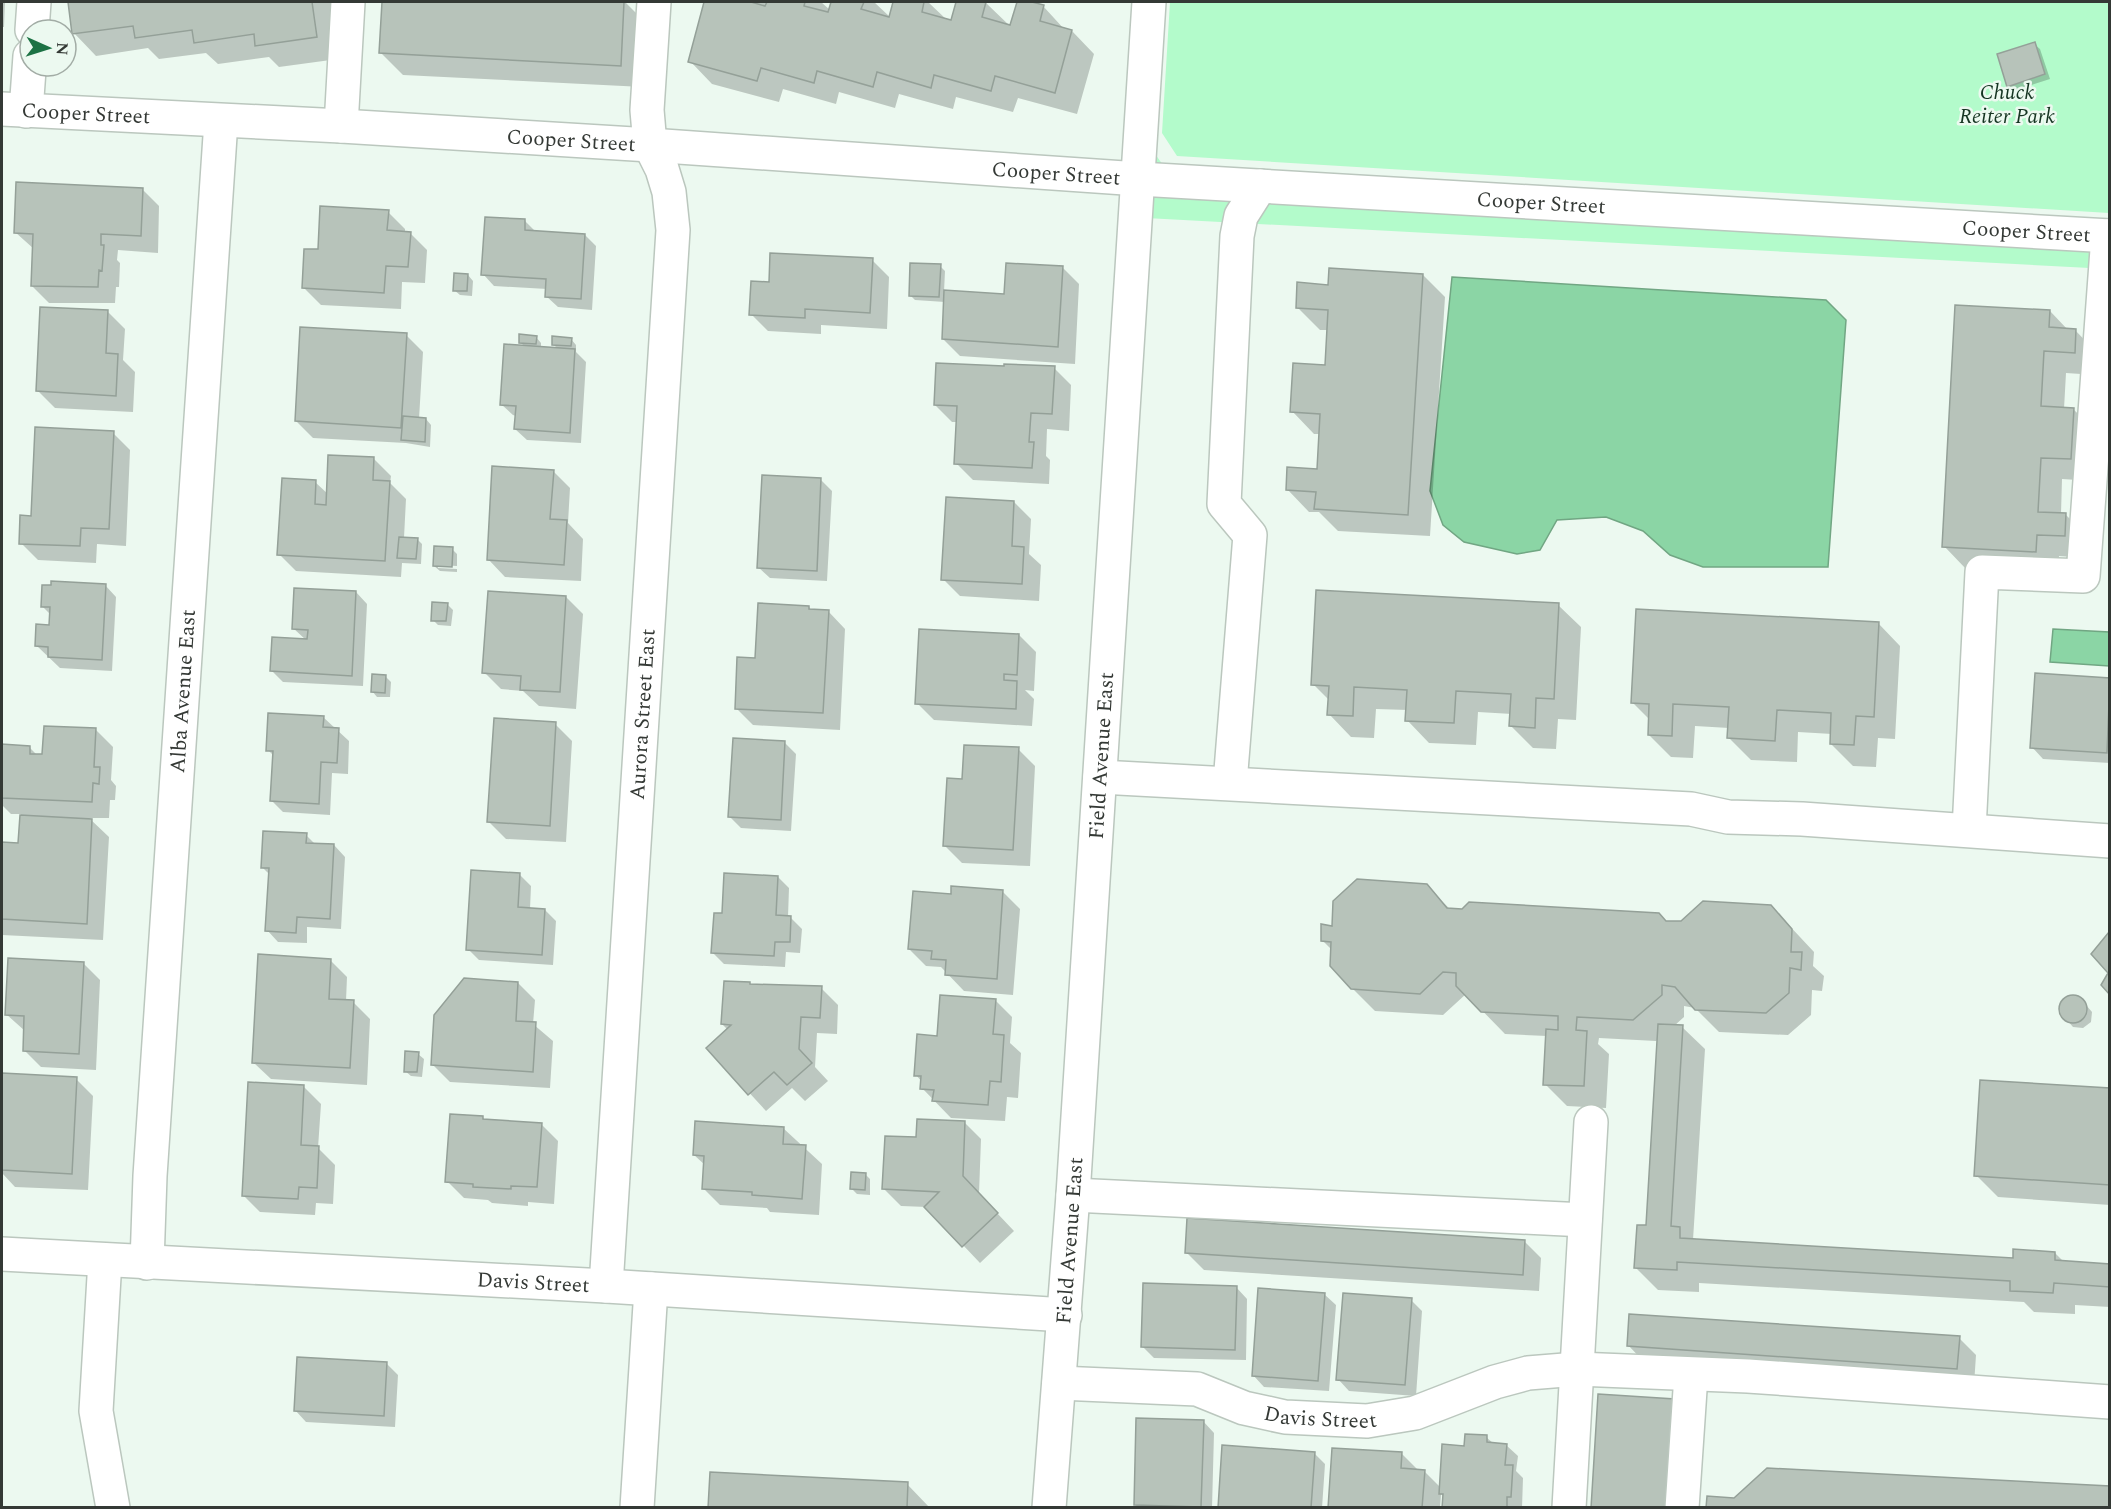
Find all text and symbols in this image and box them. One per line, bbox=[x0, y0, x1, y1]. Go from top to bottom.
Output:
north arrow bbox=[18, 18, 78, 78]
text: N bbox=[50, 42, 74, 56]
park label: Chuck Reiter Park bbox=[1959, 77, 2055, 133]
street label: Cooper Street bbox=[21, 95, 151, 133]
street label: Cooper Street bbox=[506, 121, 636, 161]
street label: Cooper Street bbox=[990, 154, 1121, 195]
street label: Cooper Street bbox=[1476, 184, 1606, 223]
street label: Cooper Street bbox=[1961, 212, 2092, 252]
street label: Alba Avenue East bbox=[162, 608, 205, 774]
street label: Aurora Street East bbox=[622, 628, 665, 801]
street label: Field Avenue East bbox=[1081, 671, 1123, 840]
street label: Field Avenue East bbox=[1048, 1156, 1092, 1326]
street label: Davis Street bbox=[476, 1264, 590, 1302]
street label: Davis Street bbox=[1261, 1398, 1379, 1438]

